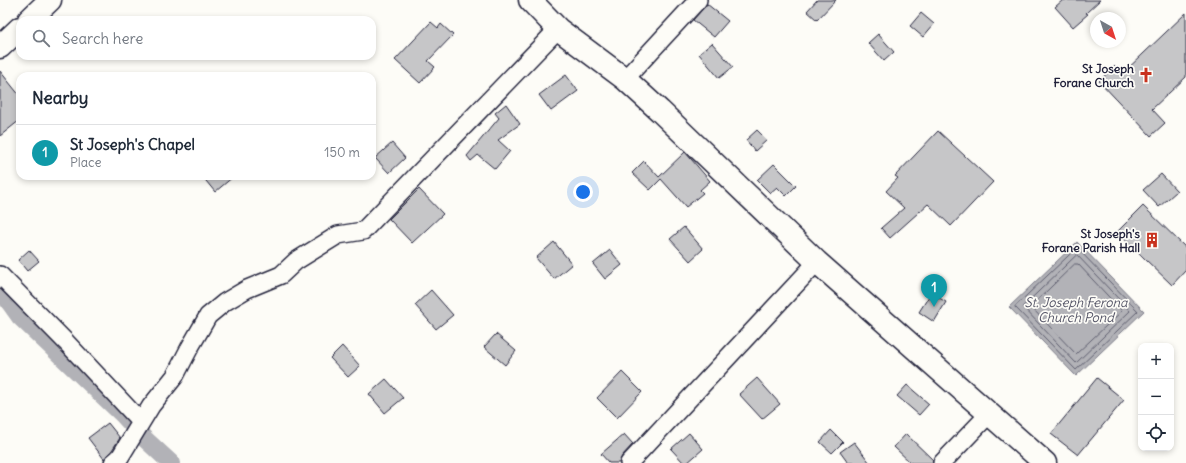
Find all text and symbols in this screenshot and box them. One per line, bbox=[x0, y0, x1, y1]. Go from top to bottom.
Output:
north arrow bbox=[1090, 12, 1126, 48]
search box bbox=[16, 16, 376, 60]
icon: search bbox=[30, 27, 52, 49]
text: Search here bbox=[62, 29, 143, 48]
place label: St Joseph Forane Church bbox=[1054, 61, 1134, 90]
church icon: St Joseph Forane Church bbox=[1137, 66, 1155, 84]
text: Nearby bbox=[32, 87, 88, 109]
text: St Joseph's Chapel bbox=[70, 135, 195, 154]
text: 1 bbox=[42, 144, 48, 161]
text: 150 m bbox=[324, 144, 360, 161]
text: Place bbox=[70, 154, 101, 171]
your location bbox=[573, 182, 593, 202]
place label: St Joseph's Forane Parish Hall bbox=[1042, 226, 1141, 255]
building icon: St Joseph's Forane Parish Hall bbox=[1143, 231, 1161, 249]
pin: 1 bbox=[921, 274, 947, 307]
water label: St. Joseph Ferona Church Pond bbox=[1024, 294, 1128, 326]
map controls bbox=[1138, 343, 1174, 451]
button: + bbox=[1138, 343, 1174, 379]
button: − bbox=[1138, 379, 1174, 415]
button: locate bbox=[1138, 415, 1174, 451]

